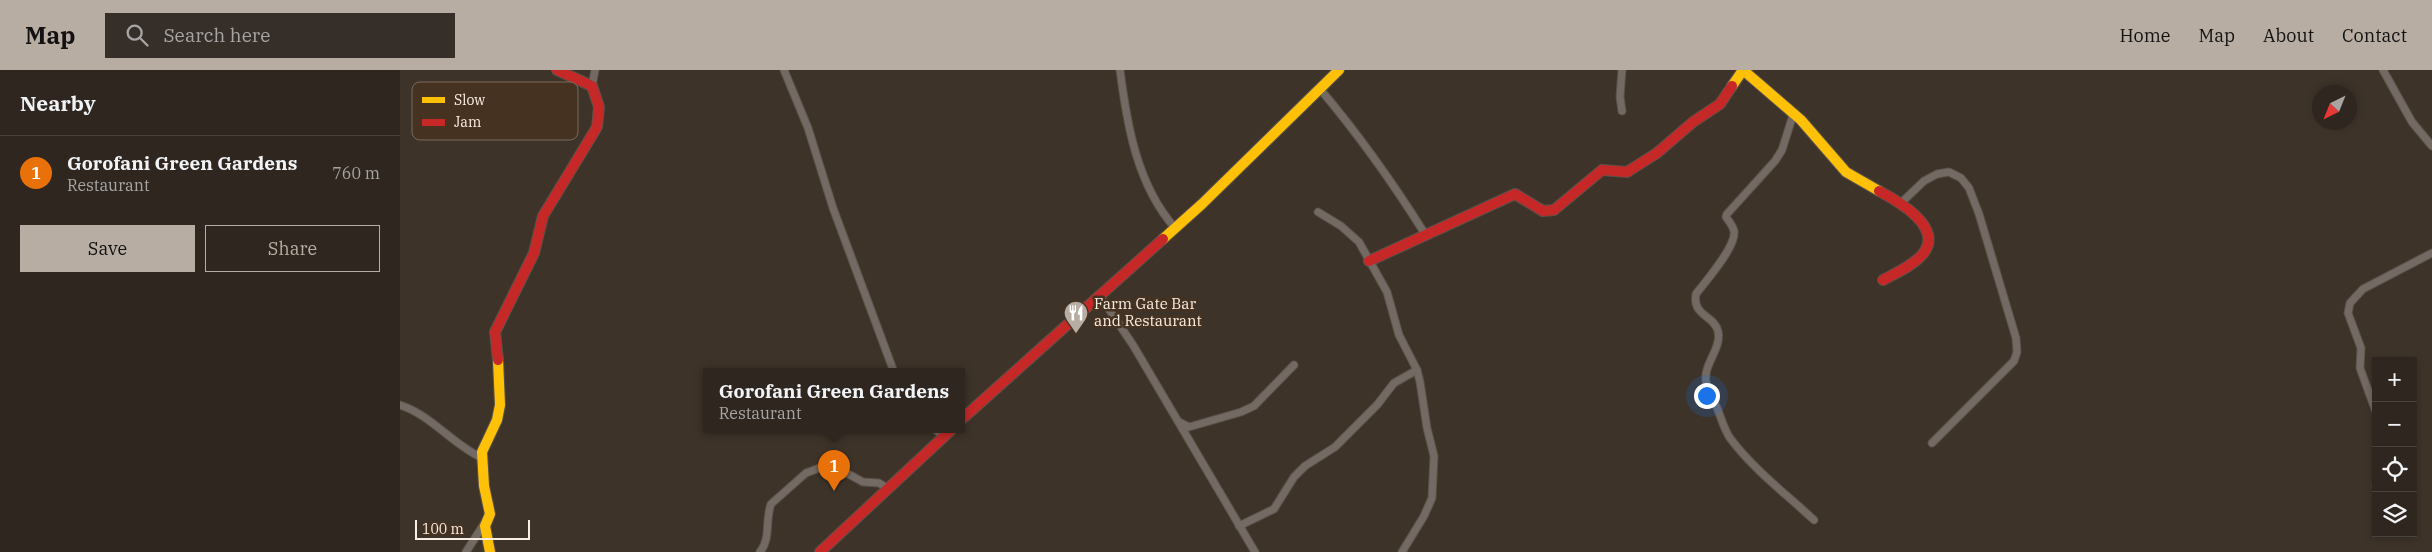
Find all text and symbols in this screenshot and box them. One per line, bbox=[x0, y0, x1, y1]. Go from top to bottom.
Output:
search box bbox=[105, 13, 455, 58]
text: Map bbox=[25, 19, 75, 51]
icon: search bbox=[123, 21, 151, 49]
text: Search here bbox=[163, 23, 270, 47]
text: Home bbox=[2119, 24, 2171, 47]
text: Map bbox=[2199, 24, 2235, 47]
text: About bbox=[2263, 24, 2314, 47]
text: Contact bbox=[2342, 24, 2407, 47]
legend bbox=[412, 82, 578, 140]
north arrow bbox=[2312, 85, 2357, 130]
text: Nearby bbox=[20, 89, 96, 117]
text: Slow bbox=[454, 91, 485, 109]
text: Jam bbox=[454, 113, 481, 131]
text: Gorofani Green Gardens bbox=[67, 151, 297, 175]
text: 1 bbox=[31, 163, 41, 183]
text: 760 m bbox=[332, 163, 380, 183]
text: Restaurant bbox=[67, 175, 150, 195]
button: Save bbox=[20, 225, 195, 272]
button: Share bbox=[205, 225, 380, 272]
place label: Farm Gate Bar and Restaurant bbox=[1094, 294, 1202, 330]
restaurant icon: Farm Gate Bar and Restaurant bbox=[1063, 300, 1089, 334]
map controls bbox=[2372, 357, 2417, 537]
button: + bbox=[2372, 357, 2417, 402]
popup bbox=[703, 368, 965, 433]
text: Gorofani Green Gardens bbox=[719, 379, 949, 403]
your location bbox=[1694, 383, 1720, 409]
button: − bbox=[2372, 402, 2417, 447]
text: Restaurant bbox=[719, 403, 802, 423]
button: locate bbox=[2372, 447, 2417, 492]
pin: 1 bbox=[818, 450, 850, 491]
button: layers bbox=[2372, 492, 2417, 537]
scale bar bbox=[415, 517, 530, 540]
text: 100 m bbox=[422, 520, 464, 538]

